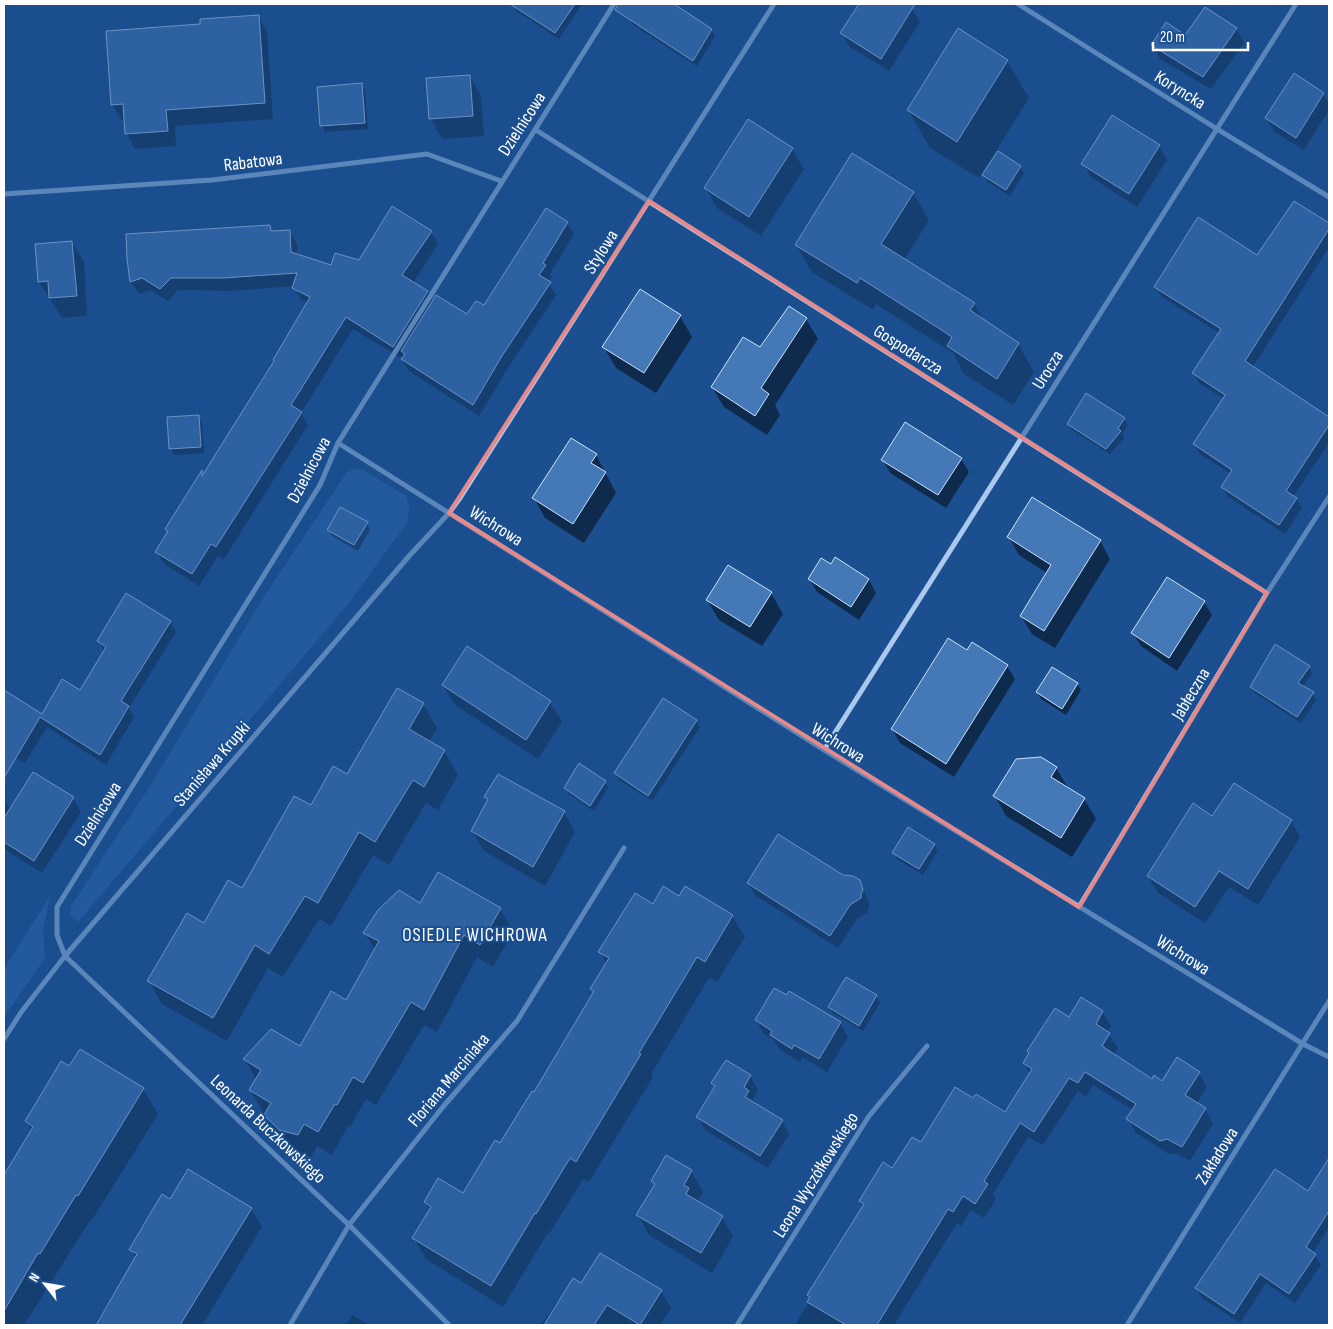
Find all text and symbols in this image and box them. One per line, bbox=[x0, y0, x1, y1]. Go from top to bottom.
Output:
scale bar bbox=[1153, 20, 1248, 52]
text: 20 m bbox=[1160, 28, 1185, 47]
street label: Koryncka bbox=[1151, 66, 1209, 114]
street label: Dzielnicowa bbox=[494, 88, 550, 160]
street label: Rabatowa bbox=[222, 148, 284, 176]
street label: Stylowa bbox=[579, 226, 623, 278]
street label: Gospodarcza bbox=[870, 321, 947, 380]
street label: Urocza bbox=[1028, 347, 1068, 393]
street label: Dzielnicowa bbox=[283, 433, 335, 507]
street label: Wichrowa bbox=[465, 501, 527, 551]
street label: Jabłeczna bbox=[1167, 664, 1215, 725]
street label: Stanisława Krupki bbox=[169, 717, 255, 811]
street label: Wichrowa bbox=[807, 718, 869, 768]
street label: Dzielnicowa bbox=[70, 778, 126, 850]
district label: OSIEDLE WICHROWA bbox=[402, 924, 548, 947]
street label: Wichrowa bbox=[1152, 930, 1214, 980]
street label: Floriana Marciniaka bbox=[404, 1029, 494, 1131]
street label: Leonarda Buczkowskiego bbox=[206, 1070, 330, 1188]
street label: Leona Wyczółkowskiego bbox=[769, 1108, 863, 1242]
street label: Zakładowa bbox=[1191, 1124, 1243, 1188]
north arrow bbox=[20, 1259, 70, 1309]
text: N bbox=[25, 1270, 43, 1285]

